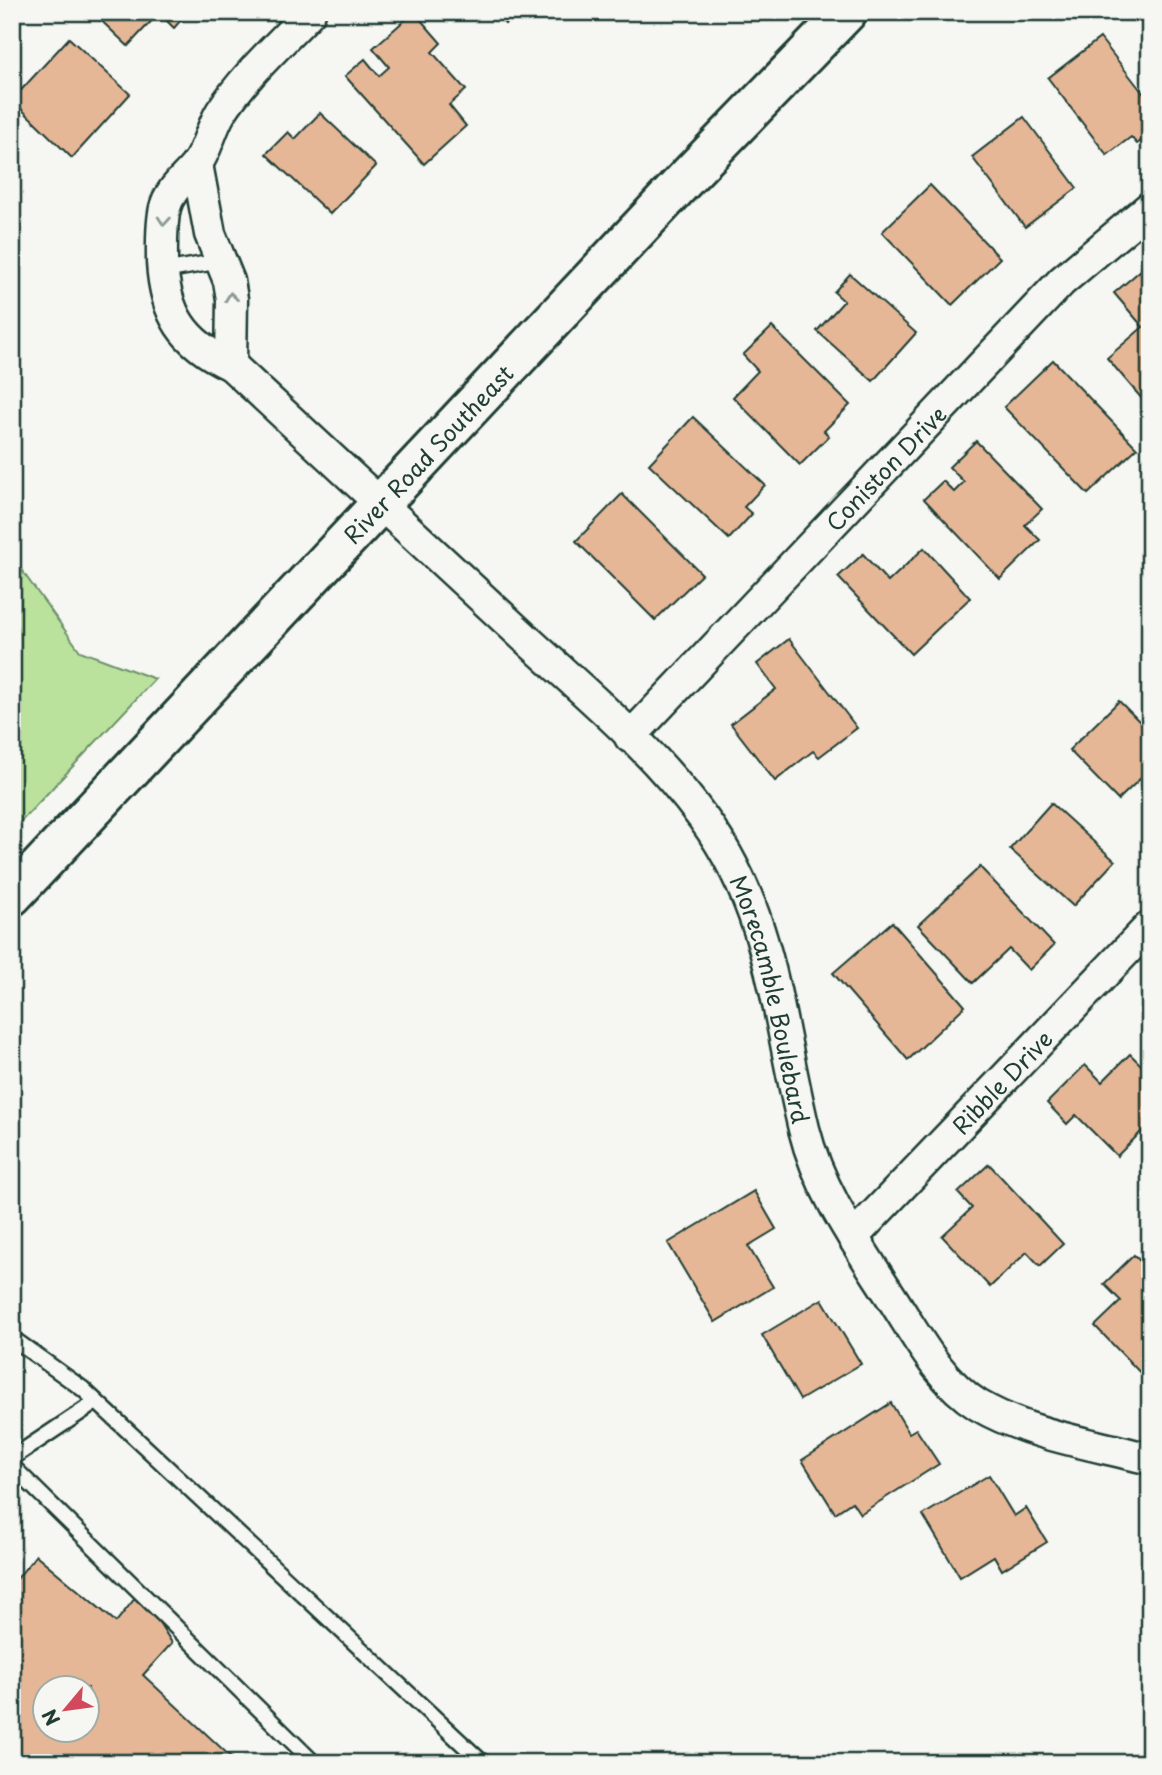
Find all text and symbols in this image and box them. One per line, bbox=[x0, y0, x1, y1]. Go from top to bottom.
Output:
one-way arrow bbox=[157, 216, 172, 227]
one-way arrow bbox=[224, 291, 239, 303]
street label: River Road Southeast bbox=[334, 356, 521, 551]
street label: Coniston Drive bbox=[817, 397, 954, 539]
street label: Morecamble Boulebard bbox=[722, 869, 820, 1127]
street label: Ribble Drive bbox=[943, 1022, 1060, 1142]
north arrow bbox=[32, 1674, 102, 1744]
text: N bbox=[34, 1704, 66, 1731]

